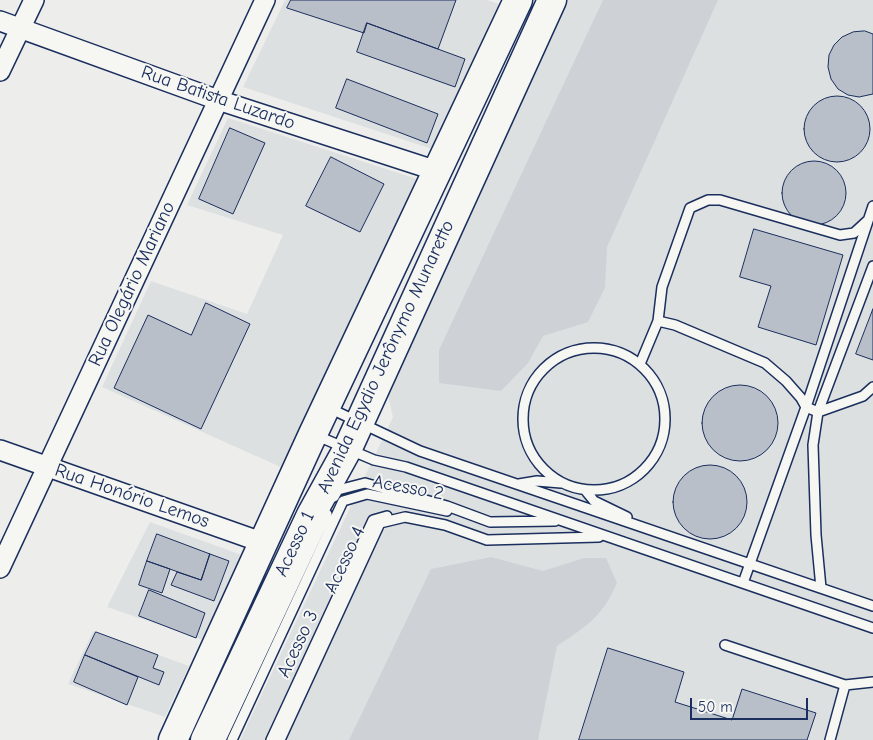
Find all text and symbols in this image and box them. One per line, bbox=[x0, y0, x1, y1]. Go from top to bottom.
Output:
street label: Rua Batista Luzardo bbox=[138, 61, 298, 135]
street label: Rua Olegário Mariano bbox=[84, 198, 180, 370]
street label: Avenida Egydio Jerônymo Munaretto bbox=[312, 217, 460, 497]
street label: Rua Honório Lemos bbox=[52, 459, 212, 533]
street label: Acesso 2 bbox=[371, 471, 445, 505]
street label: Acesso 1 bbox=[270, 508, 320, 580]
street label: Acesso 4 bbox=[320, 523, 370, 597]
street label: Acesso 3 bbox=[273, 607, 323, 681]
scale bar bbox=[693, 688, 810, 720]
text: 50 m bbox=[698, 698, 733, 716]

